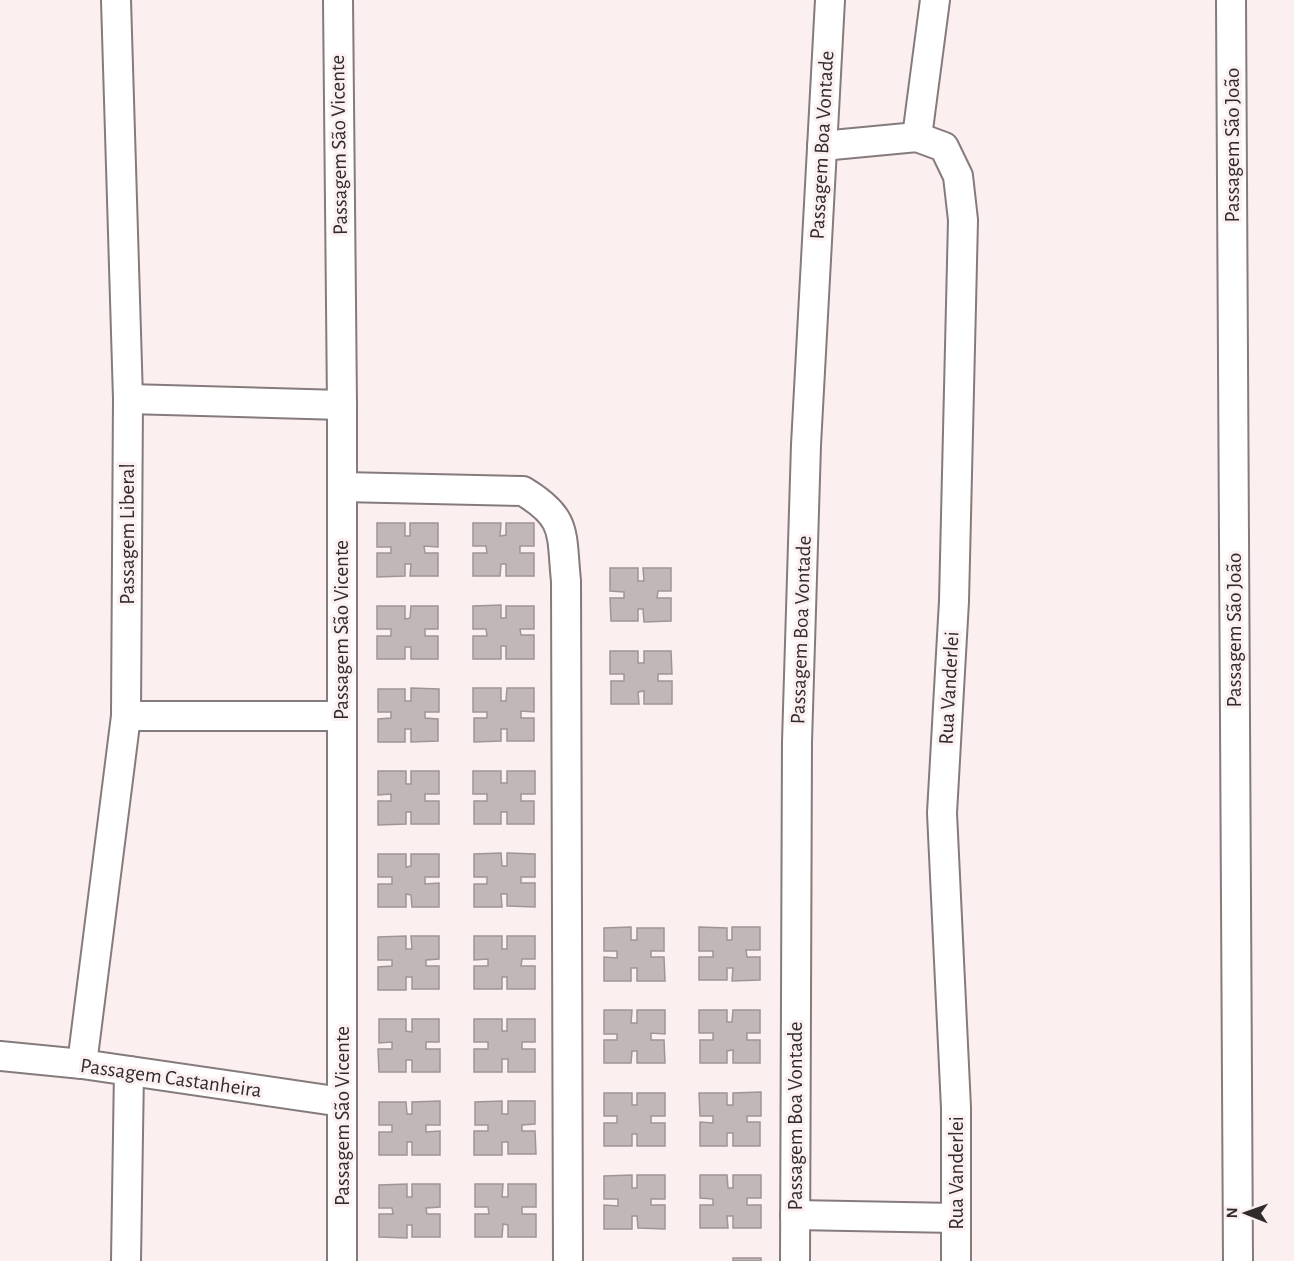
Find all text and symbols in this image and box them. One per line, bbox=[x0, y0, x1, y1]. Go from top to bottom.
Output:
street label: Passagem Boa Vontade bbox=[807, 50, 837, 240]
street label: Passagem São Vicente bbox=[327, 55, 351, 235]
street label: Passagem São João bbox=[1222, 68, 1243, 222]
street label: Passagem Liberal bbox=[117, 463, 138, 605]
street label: Passagem Boa Vontade bbox=[787, 535, 815, 725]
street label: Passagem São Vicente bbox=[331, 540, 352, 720]
street label: Passagem São João bbox=[1224, 553, 1245, 707]
street label: Rua Vanderlei bbox=[936, 631, 962, 745]
street label: Passagem Boa Vontade bbox=[785, 1022, 806, 1210]
street label: Passagem São Vicente bbox=[332, 1026, 353, 1206]
street label: Passagem Castanheira bbox=[79, 1055, 263, 1101]
street label: Rua Vanderlei bbox=[946, 1116, 967, 1230]
north arrow bbox=[1216, 1183, 1276, 1243]
text: N bbox=[1224, 1207, 1240, 1218]

